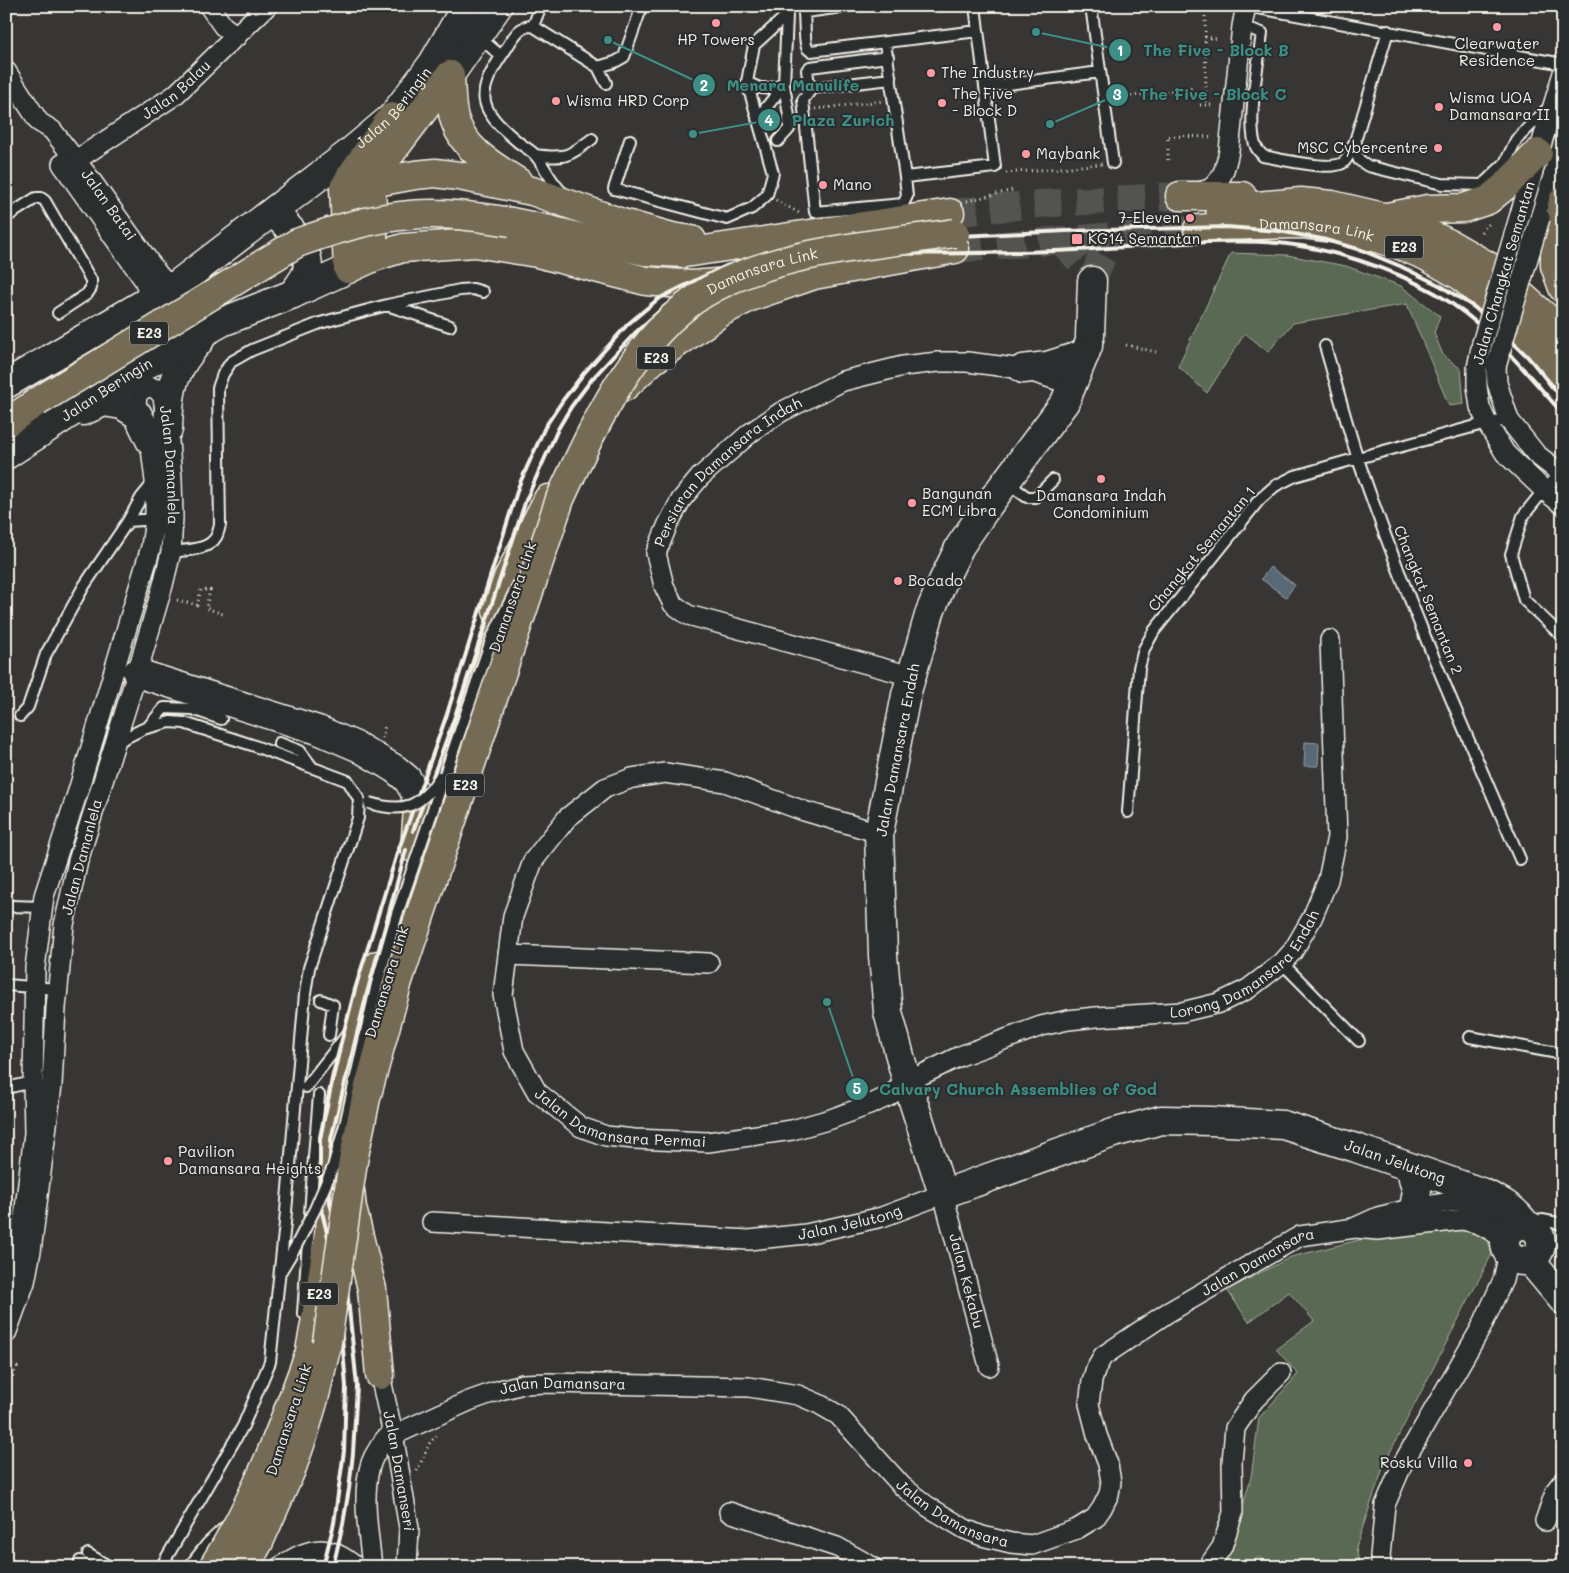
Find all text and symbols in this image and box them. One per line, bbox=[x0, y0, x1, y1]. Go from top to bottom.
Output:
marker: HP Towers bbox=[710, 17, 722, 29]
marker: Clearwater Residence bbox=[1491, 21, 1503, 33]
place label: HP Towers bbox=[677, 29, 755, 49]
place label: Clearwater Residence bbox=[1454, 33, 1540, 70]
callout: The Five - Block B bbox=[1108, 35, 1299, 66]
text: The Five - Block B bbox=[1143, 39, 1289, 60]
text: 1 bbox=[1117, 40, 1123, 60]
street label: Jalan Balau bbox=[137, 55, 214, 123]
place label: The Industry bbox=[941, 62, 1034, 82]
street label: Jalan Beringin bbox=[351, 63, 435, 153]
marker: The Industry bbox=[925, 67, 937, 79]
callout: Menara Manulife bbox=[692, 70, 869, 101]
text: Menara Manulife bbox=[727, 74, 859, 95]
text: 2 bbox=[700, 75, 708, 95]
callout: The Five - Block C bbox=[1105, 79, 1296, 110]
place label: The Five - Block D bbox=[952, 83, 1017, 120]
text: The Five - Block C bbox=[1140, 83, 1287, 104]
text: 3 bbox=[1112, 84, 1122, 104]
place label: Wisma UOA Damansara II bbox=[1449, 87, 1550, 124]
place label: Wisma HRD Corp bbox=[566, 90, 689, 110]
marker: Wisma HRD Corp bbox=[550, 95, 562, 107]
marker: The Five - Block D bbox=[936, 97, 948, 109]
marker: Wisma UOA Damansara II bbox=[1433, 101, 1445, 113]
callout: Plaza Zurich bbox=[757, 105, 905, 136]
text: Plaza Zurich bbox=[792, 109, 894, 130]
text: 4 bbox=[764, 110, 774, 130]
place label: MSC Cybercentre bbox=[1297, 137, 1428, 157]
marker: MSC Cybercentre bbox=[1432, 142, 1444, 154]
place label: Maybank bbox=[1036, 143, 1100, 163]
marker: Maybank bbox=[1020, 148, 1032, 160]
street label: Jalan Batai bbox=[77, 165, 142, 244]
place label: Mano bbox=[833, 174, 872, 194]
marker: Mano bbox=[817, 179, 829, 191]
street label: Jalan Changkat Semantan bbox=[1467, 179, 1539, 367]
place label: 7-Eleven bbox=[1118, 207, 1180, 227]
marker: 7-Eleven bbox=[1184, 212, 1196, 224]
street label: Damansara Link bbox=[1258, 213, 1377, 246]
place label: KG14 Semantan bbox=[1088, 228, 1200, 248]
marker: KG14 Semantan bbox=[1070, 232, 1084, 246]
road number: E23 bbox=[1385, 236, 1423, 258]
street label: Damansara Link bbox=[703, 243, 819, 299]
road number: E23 bbox=[130, 322, 168, 344]
road number: E23 bbox=[637, 346, 675, 369]
street label: Jalan Beringin bbox=[57, 352, 155, 426]
street label: Persiaran Damansara Indah bbox=[649, 392, 805, 549]
street label: Jalan Damanlela bbox=[155, 404, 184, 525]
marker: Damansara Indah Condominium bbox=[1095, 473, 1107, 485]
street label: Changkat Semantan 1 bbox=[1143, 482, 1259, 615]
place label: Bangunan ECM Libra bbox=[922, 483, 997, 520]
place label: Damansara Indah Condominium bbox=[1036, 485, 1166, 522]
marker: Bangunan ECM Libra bbox=[906, 497, 918, 509]
street label: Changkat Semantan 2 bbox=[1390, 522, 1468, 677]
street label: Damansara Link bbox=[484, 538, 540, 655]
place label: Bocado bbox=[908, 570, 963, 590]
marker: Bocado bbox=[892, 575, 904, 587]
street label: Jalan Damansara Endah bbox=[870, 662, 924, 838]
road number: E23 bbox=[446, 774, 484, 796]
street label: Jalan Damanlela bbox=[56, 797, 106, 917]
street label: Lorong Damansara Endah bbox=[1169, 907, 1323, 1022]
street label: Damansara Link bbox=[359, 923, 413, 1040]
callout: Calvary Church Assemblies of God bbox=[844, 1074, 1167, 1105]
text: 5 bbox=[853, 1078, 862, 1098]
text: Calvary Church Assemblies of God bbox=[879, 1078, 1157, 1099]
street label: Jalan Damansara Permai bbox=[531, 1083, 707, 1151]
street label: Jalan Jelutong bbox=[1342, 1134, 1449, 1188]
place label: Pavilion Damansara Heights bbox=[178, 1141, 321, 1178]
marker: Pavilion Damansara Heights bbox=[162, 1155, 174, 1167]
street label: Jalan Jelutong bbox=[797, 1199, 904, 1244]
street label: Jalan Damansara bbox=[1197, 1223, 1316, 1300]
street label: Jalan Kekabu bbox=[945, 1231, 989, 1330]
road number: E23 bbox=[300, 1282, 338, 1306]
street label: Damansara Link bbox=[261, 1361, 316, 1478]
street label: Jalan Damansara bbox=[497, 1372, 626, 1399]
street label: Jalan Damanseri bbox=[379, 1409, 420, 1532]
place label: Rosku Villa bbox=[1380, 1452, 1458, 1472]
marker: Rosku Villa bbox=[1462, 1457, 1474, 1469]
street label: Jalan Damansara bbox=[892, 1475, 1011, 1551]

